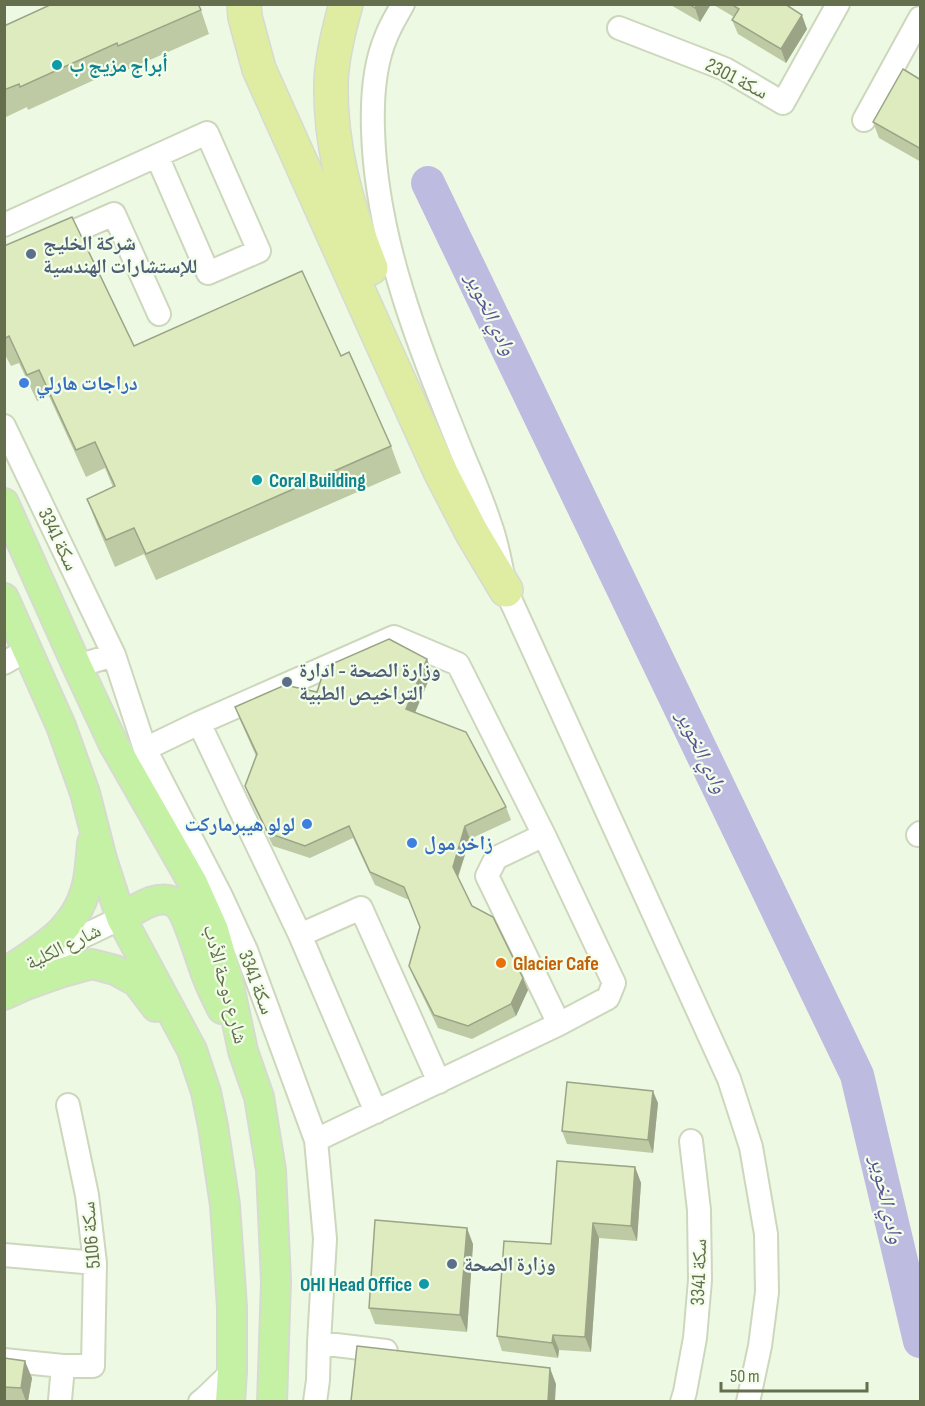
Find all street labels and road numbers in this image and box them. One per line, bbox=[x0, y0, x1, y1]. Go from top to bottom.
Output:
street label: سكة 2301 bbox=[701, 53, 772, 105]
street label: سكة 3341 bbox=[33, 504, 84, 575]
street label: شارع الكلية bbox=[22, 918, 105, 975]
street label: شارع دوحة الأدب bbox=[198, 922, 252, 1047]
street label: سكة 3341 bbox=[233, 947, 279, 1018]
street label: سكة 5106 bbox=[76, 1200, 106, 1269]
street label: سكة 3341 bbox=[686, 1238, 712, 1306]

